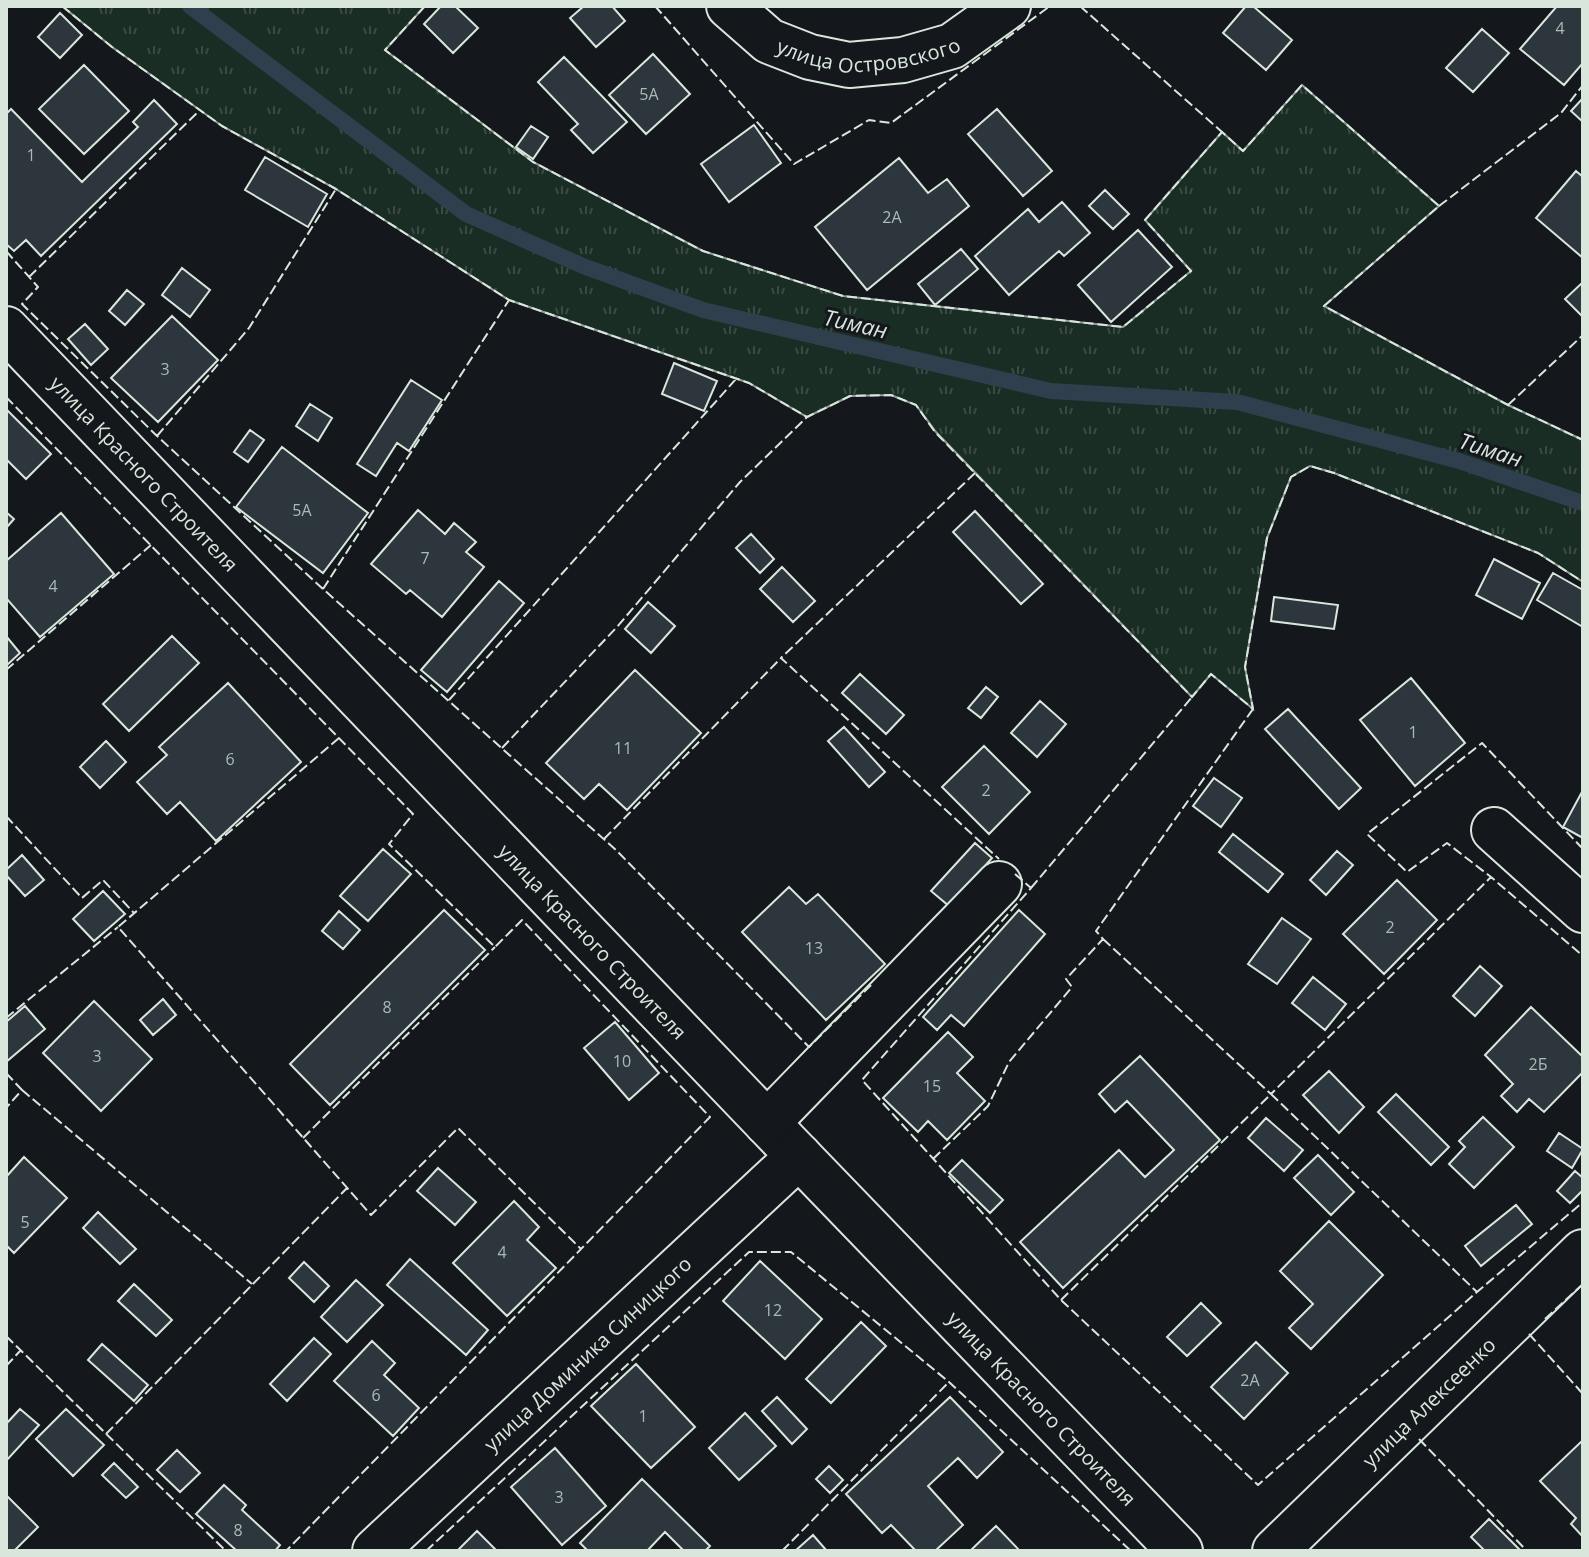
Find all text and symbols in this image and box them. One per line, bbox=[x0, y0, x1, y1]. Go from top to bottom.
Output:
house number: 4 bbox=[1555, 17, 1565, 39]
street label: улица Островского bbox=[774, 25, 960, 53]
text: улица Островского bbox=[773, 31, 965, 79]
house number: 5А bbox=[639, 83, 660, 105]
house number: 1 bbox=[26, 144, 36, 166]
house number: 2А bbox=[882, 206, 903, 228]
water label: Тиман bbox=[821, 301, 891, 345]
house number: 3 bbox=[160, 358, 170, 380]
street label: улица Красного Строителя bbox=[44, 370, 244, 577]
water label: Тиман bbox=[1456, 425, 1526, 473]
house number: 5А bbox=[292, 499, 313, 521]
house number: 7 bbox=[420, 547, 430, 569]
house number: 4 bbox=[48, 575, 58, 597]
house number: 1 bbox=[1408, 721, 1418, 743]
house number: 11 bbox=[614, 737, 632, 759]
house number: 6 bbox=[225, 748, 235, 770]
house number: 2 bbox=[981, 779, 991, 801]
street label: улица Красного Строителя bbox=[493, 838, 693, 1045]
house number: 2 bbox=[1385, 916, 1395, 938]
house number: 13 bbox=[805, 937, 823, 959]
house number: 8 bbox=[382, 996, 392, 1018]
house number: 3 bbox=[92, 1045, 102, 1067]
house number: 10 bbox=[613, 1050, 631, 1072]
house number: 2Б bbox=[1529, 1053, 1547, 1075]
house number: 15 bbox=[923, 1075, 941, 1097]
house number: 5 bbox=[20, 1211, 30, 1233]
house number: 4 bbox=[497, 1241, 507, 1263]
street label: улица Доминика Синицкого bbox=[478, 1250, 697, 1457]
house number: 12 bbox=[764, 1299, 782, 1321]
street label: улица Красного Строителя bbox=[942, 1305, 1142, 1511]
street label: улица Алексеенко bbox=[1356, 1331, 1501, 1473]
house number: 2А bbox=[1240, 1369, 1261, 1391]
house number: 6 bbox=[371, 1384, 381, 1406]
house number: 1 bbox=[638, 1405, 648, 1427]
house number: 3 bbox=[554, 1486, 564, 1508]
house number: 8 bbox=[233, 1519, 243, 1541]

